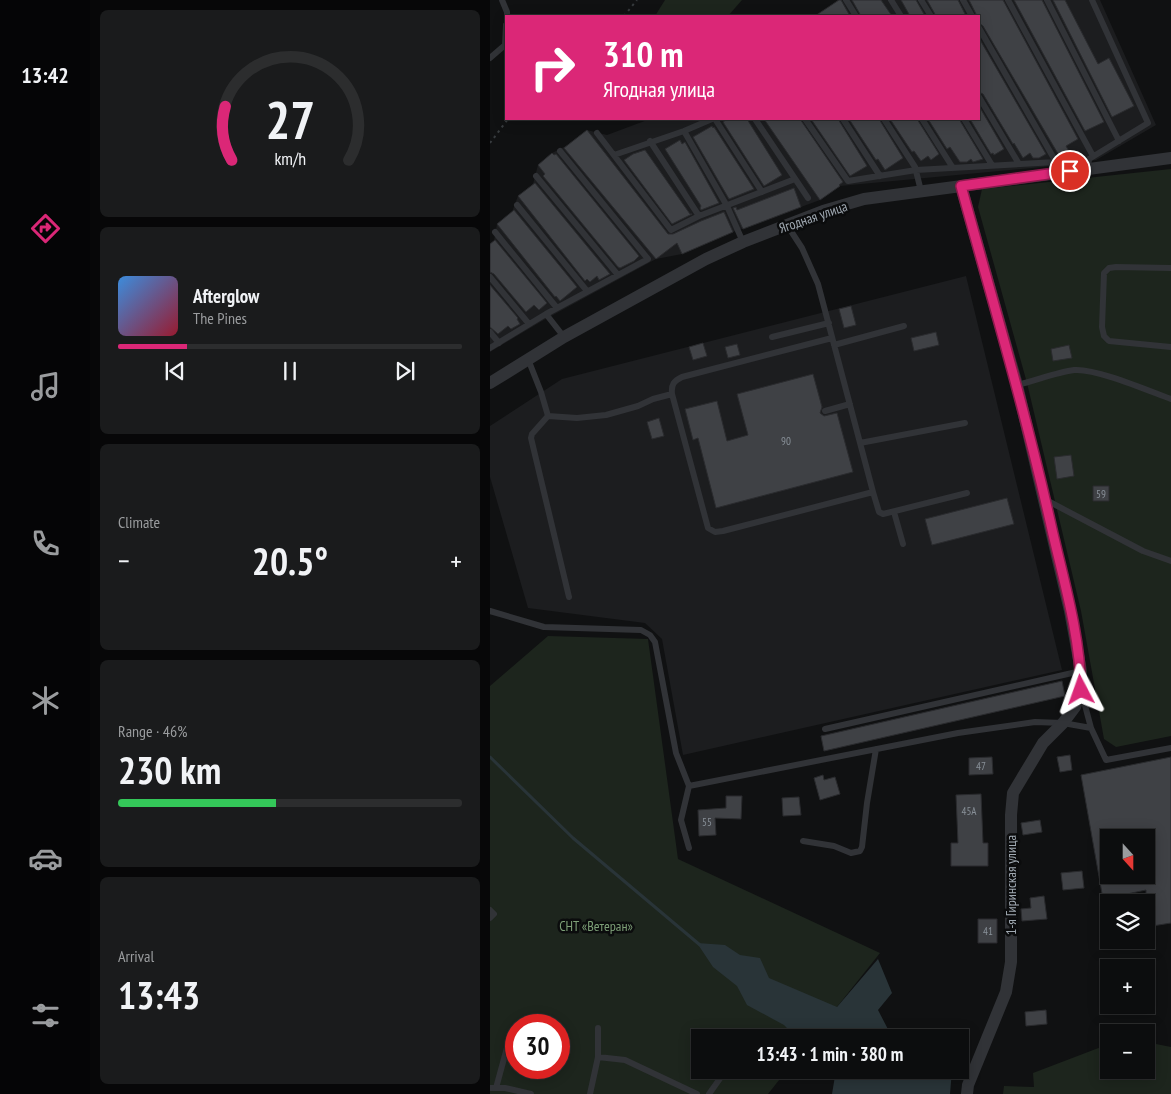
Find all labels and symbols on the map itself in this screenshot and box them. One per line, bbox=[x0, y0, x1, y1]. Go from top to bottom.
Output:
pin bbox=[1049, 150, 1091, 192]
street label: Ягодная улица bbox=[776, 197, 850, 237]
house number: 90 bbox=[781, 434, 791, 448]
house number: 59 bbox=[1096, 487, 1106, 501]
position arrow bbox=[1054, 663, 1106, 715]
house number: 47 bbox=[976, 759, 986, 773]
house number: 45А bbox=[961, 804, 977, 818]
house number: 55 bbox=[702, 815, 712, 829]
north arrow bbox=[1100, 829, 1155, 884]
street label: 1-я Гиринская улица bbox=[1002, 835, 1020, 935]
park label: СНТ «Ветеран» bbox=[559, 917, 633, 935]
house number: 41 bbox=[983, 924, 993, 938]
speed limit sign: 30 bbox=[505, 1014, 570, 1079]

